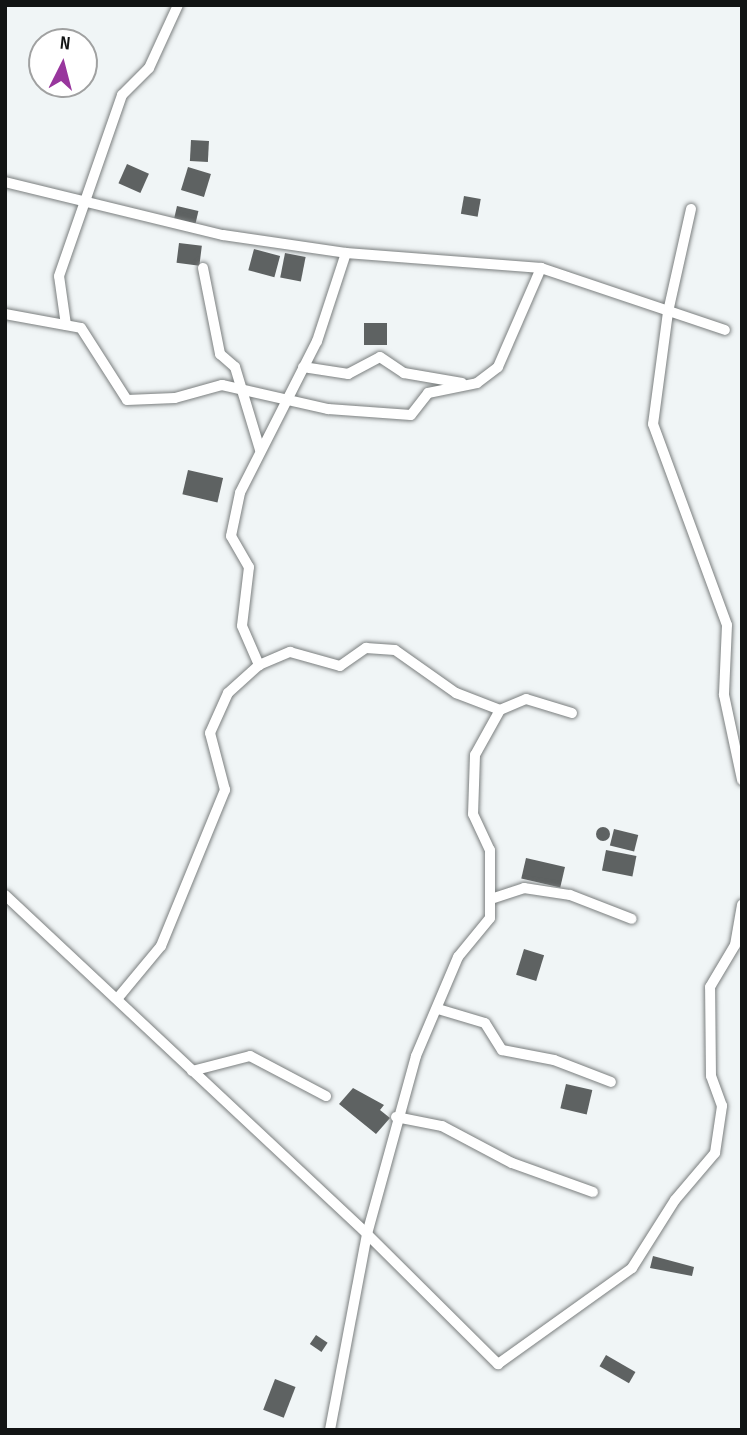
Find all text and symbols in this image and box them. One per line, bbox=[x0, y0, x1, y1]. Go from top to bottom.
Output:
north arrow bbox=[28, 28, 98, 98]
text: N bbox=[59, 32, 71, 56]

